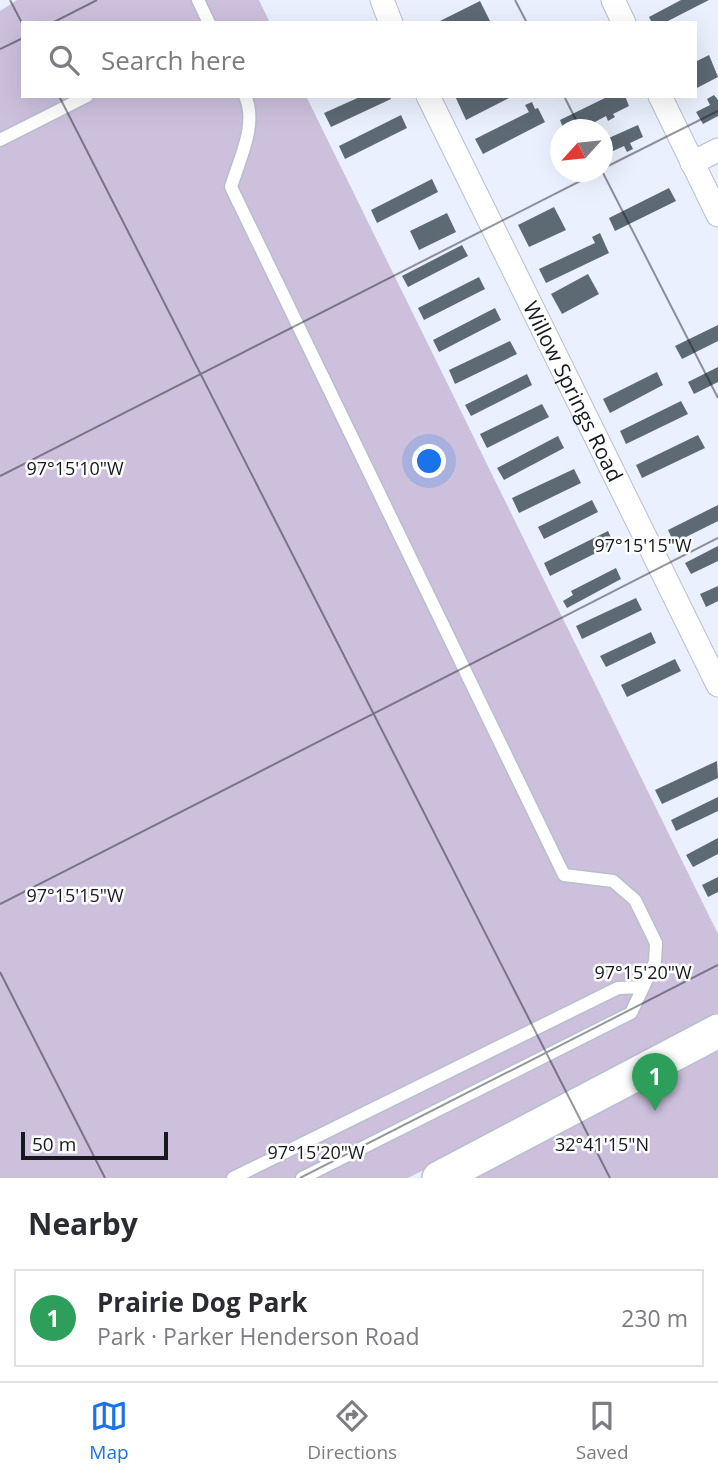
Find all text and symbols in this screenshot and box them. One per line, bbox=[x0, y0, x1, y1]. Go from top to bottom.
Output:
search box bbox=[21, 21, 697, 98]
icon: search bbox=[45, 41, 83, 79]
text: Search here bbox=[101, 42, 246, 78]
north arrow bbox=[550, 119, 613, 182]
street label: Willow Springs Road bbox=[517, 296, 630, 486]
your location bbox=[412, 444, 446, 478]
text: 97°15'10"W bbox=[26, 456, 124, 480]
text: 97°15'15"W bbox=[594, 533, 692, 557]
text: 97°15'15"W bbox=[26, 883, 124, 907]
text: 97°15'20"W bbox=[594, 960, 692, 984]
pin: 1 bbox=[632, 1053, 678, 1111]
scale bar bbox=[21, 1129, 168, 1161]
text: 50 m bbox=[32, 1131, 76, 1157]
text: 32°41'15"N bbox=[555, 1132, 649, 1156]
text: 97°15'20"W bbox=[267, 1140, 365, 1164]
text: Nearby bbox=[28, 1203, 138, 1244]
text: Prairie Dog Park bbox=[97, 1284, 307, 1320]
text: 1 bbox=[46, 1302, 60, 1334]
text: 230 m bbox=[621, 1302, 688, 1334]
text: Park · Parker Henderson Road bbox=[97, 1320, 420, 1352]
tab: Map bbox=[89, 1397, 129, 1465]
tab: Directions bbox=[307, 1397, 397, 1465]
tab: Saved bbox=[576, 1397, 629, 1465]

